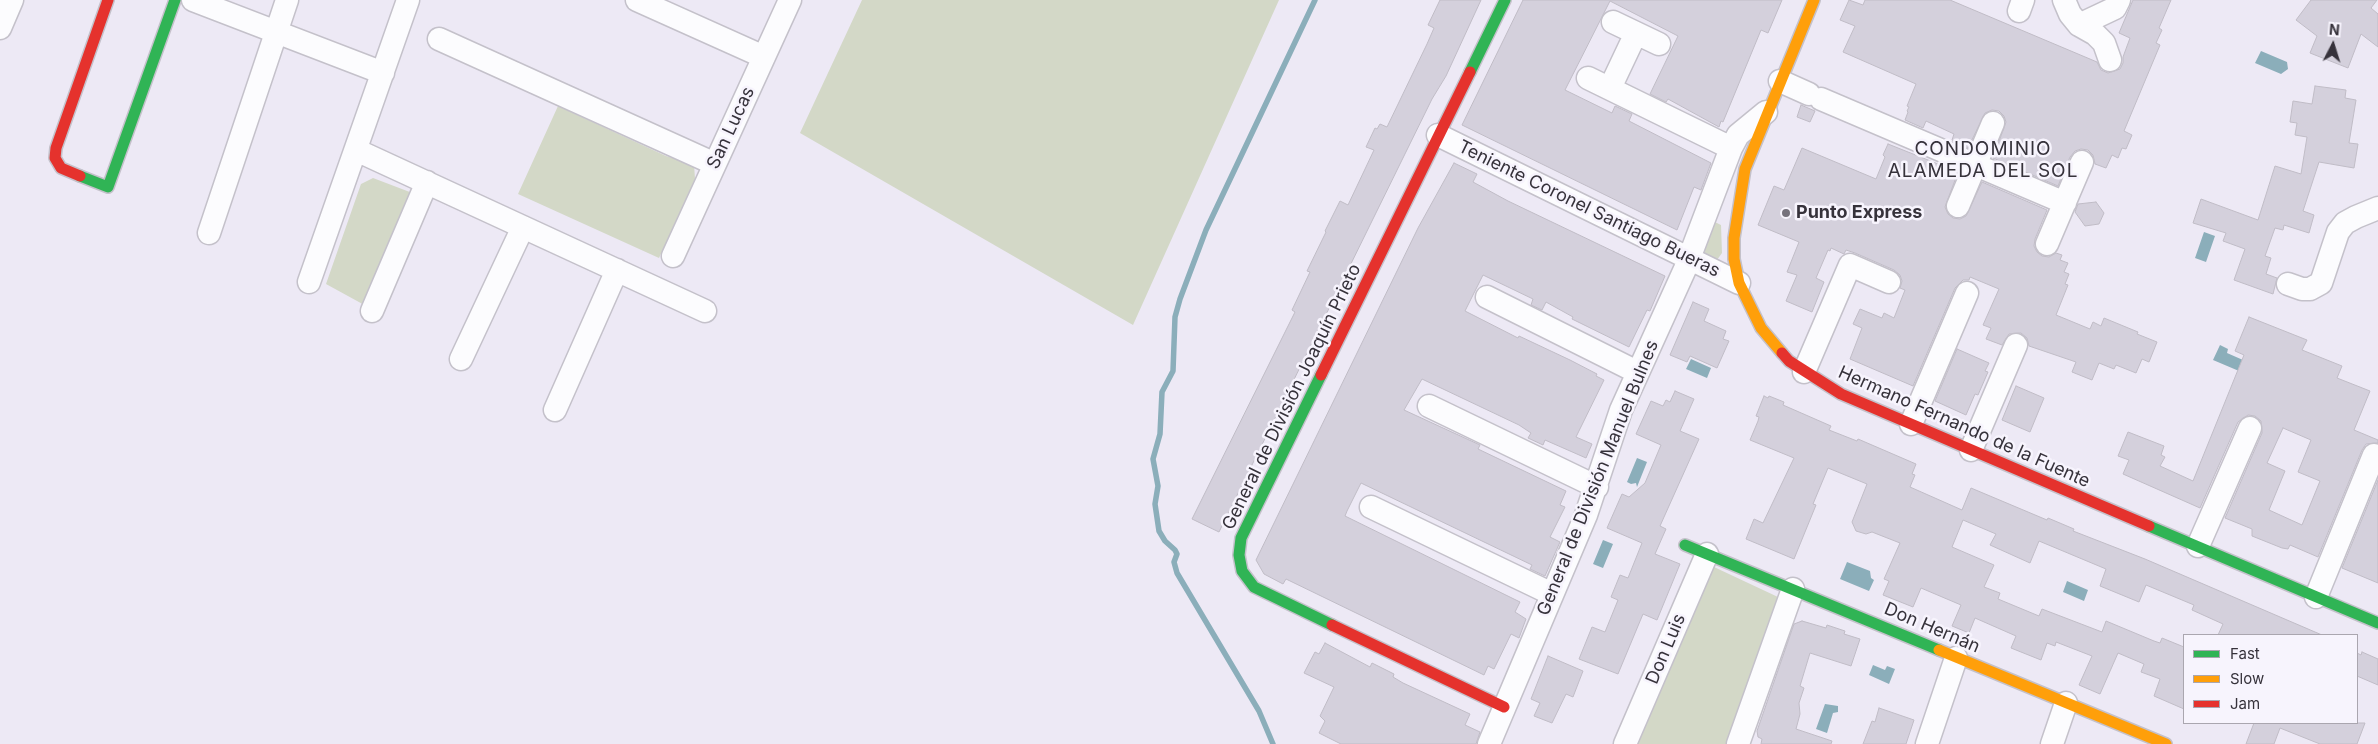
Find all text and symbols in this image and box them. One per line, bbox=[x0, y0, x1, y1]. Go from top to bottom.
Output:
north arrow bbox=[2308, 20, 2358, 70]
text: N bbox=[2328, 21, 2340, 38]
street label: San Lucas bbox=[703, 83, 759, 173]
street label: Teniente Coronel Santiago Bueras bbox=[1455, 136, 1723, 282]
district label: CONDOMINIO ALAMEDA DEL SOL bbox=[1886, 138, 2080, 182]
place label: Punto Express bbox=[1796, 202, 1922, 224]
marker: Punto Express bbox=[1780, 207, 1792, 219]
street label: General de División Joaquín Prieto bbox=[1218, 261, 1366, 533]
street label: General de División Manuel Bulnes bbox=[1533, 337, 1663, 619]
street label: Hermano Fernando de la Fuente bbox=[1835, 362, 2093, 492]
street label: Don Hernán bbox=[1881, 598, 1983, 658]
street label: Don Luis bbox=[1642, 611, 1690, 687]
legend bbox=[2183, 634, 2358, 724]
text: Fast bbox=[2230, 644, 2260, 663]
text: Slow bbox=[2230, 669, 2264, 688]
text: Jam bbox=[2230, 694, 2260, 713]

